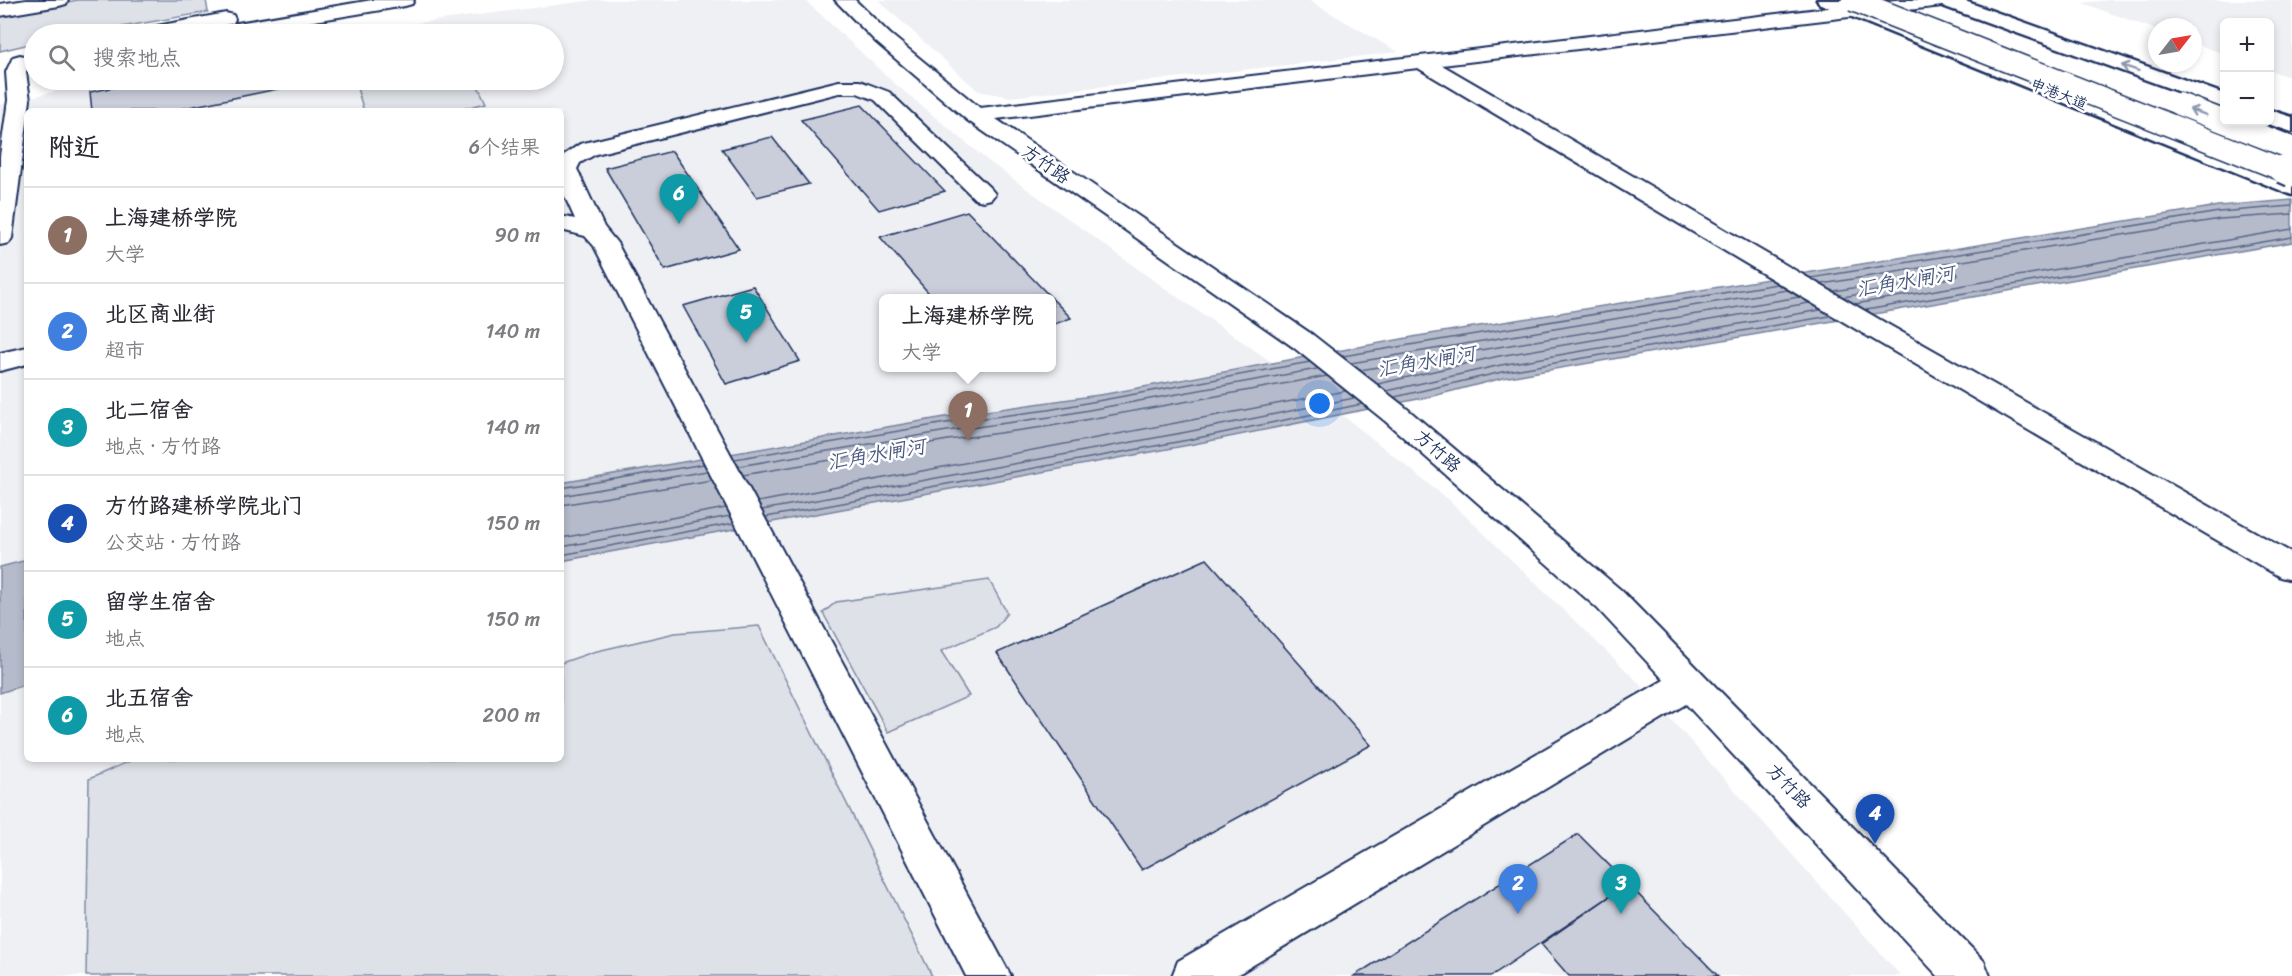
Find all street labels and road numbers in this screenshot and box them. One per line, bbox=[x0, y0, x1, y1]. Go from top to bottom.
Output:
street label: 申港大道 bbox=[2026, 71, 2092, 117]
street label: 方竹路 bbox=[1015, 135, 1077, 193]
street label: 方竹路 bbox=[1407, 421, 1469, 481]
street label: 方竹路 bbox=[1759, 755, 1819, 817]

